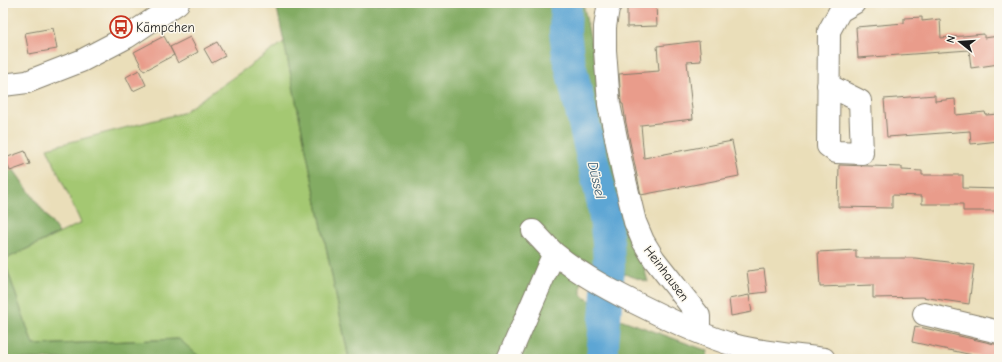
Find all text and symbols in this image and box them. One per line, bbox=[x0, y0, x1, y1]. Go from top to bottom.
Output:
bus stop icon: Kämpchen bbox=[108, 14, 134, 40]
place label: Kämpchen bbox=[136, 20, 195, 35]
north arrow bbox=[940, 22, 980, 62]
text: N bbox=[944, 34, 958, 45]
water label: Düssel bbox=[584, 160, 609, 201]
street label: Heinhausen bbox=[641, 243, 692, 304]

